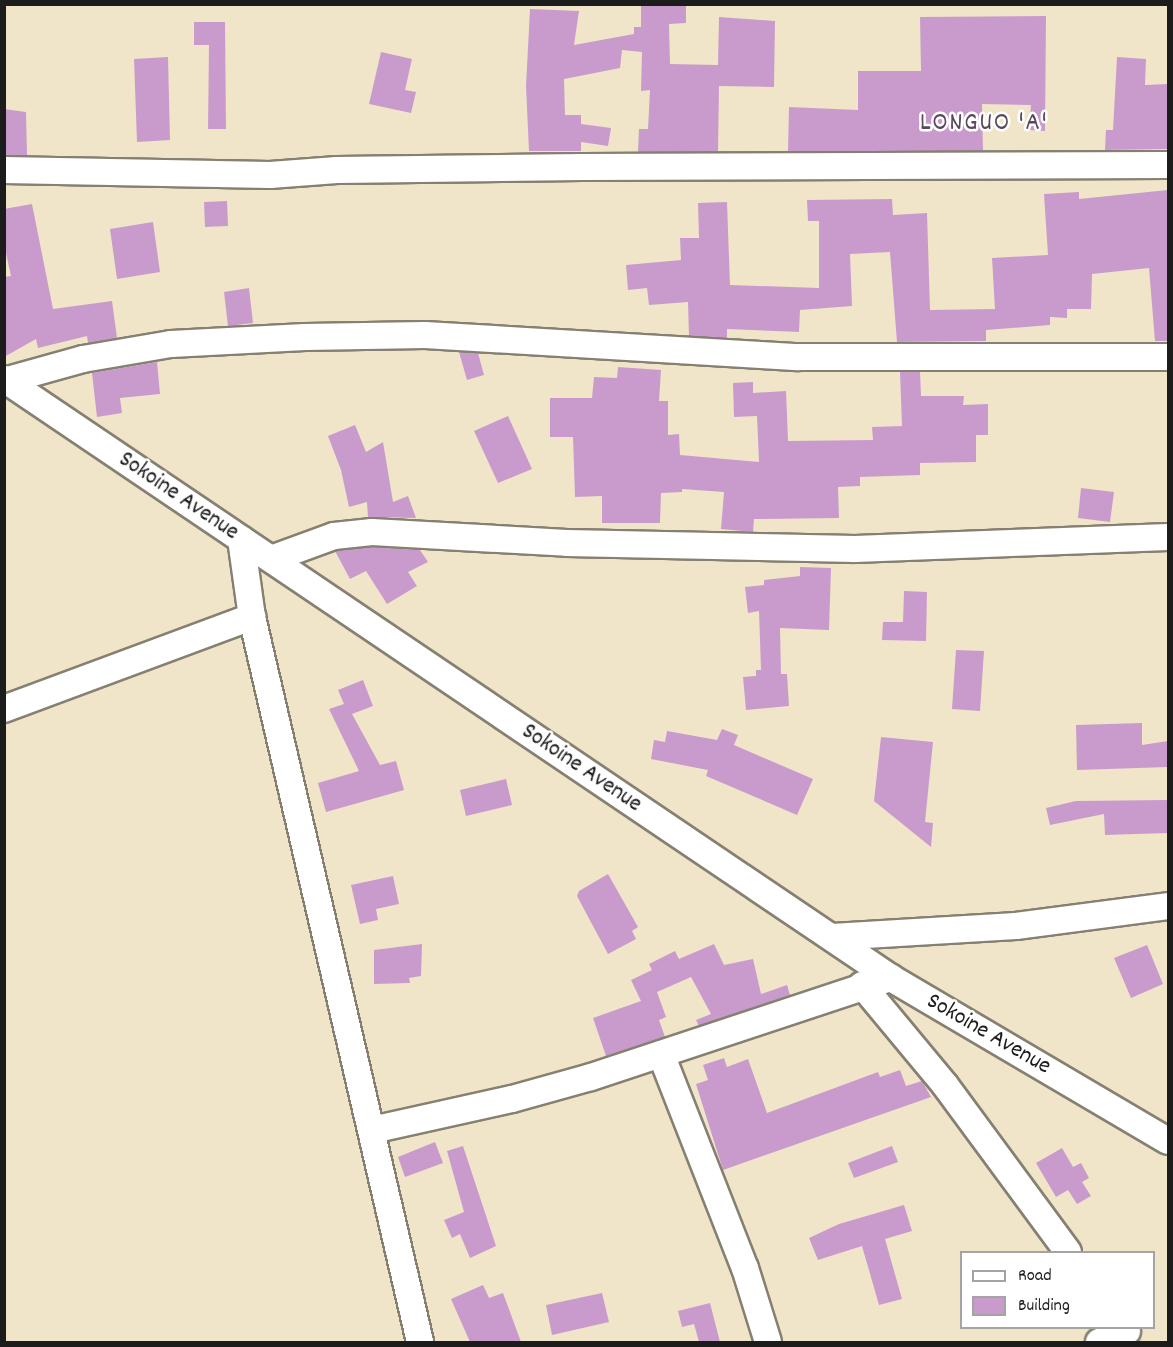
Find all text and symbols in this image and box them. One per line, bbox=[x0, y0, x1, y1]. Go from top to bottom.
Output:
district label: LONGUO 'A' bbox=[920, 108, 1048, 140]
street label: Sokoine Avenue bbox=[112, 446, 244, 548]
street label: Sokoine Avenue bbox=[515, 718, 647, 820]
street label: Sokoine Avenue bbox=[921, 988, 1055, 1082]
legend bbox=[960, 1251, 1155, 1329]
text: Road bbox=[1018, 1264, 1052, 1289]
text: Building bbox=[1018, 1294, 1070, 1319]

